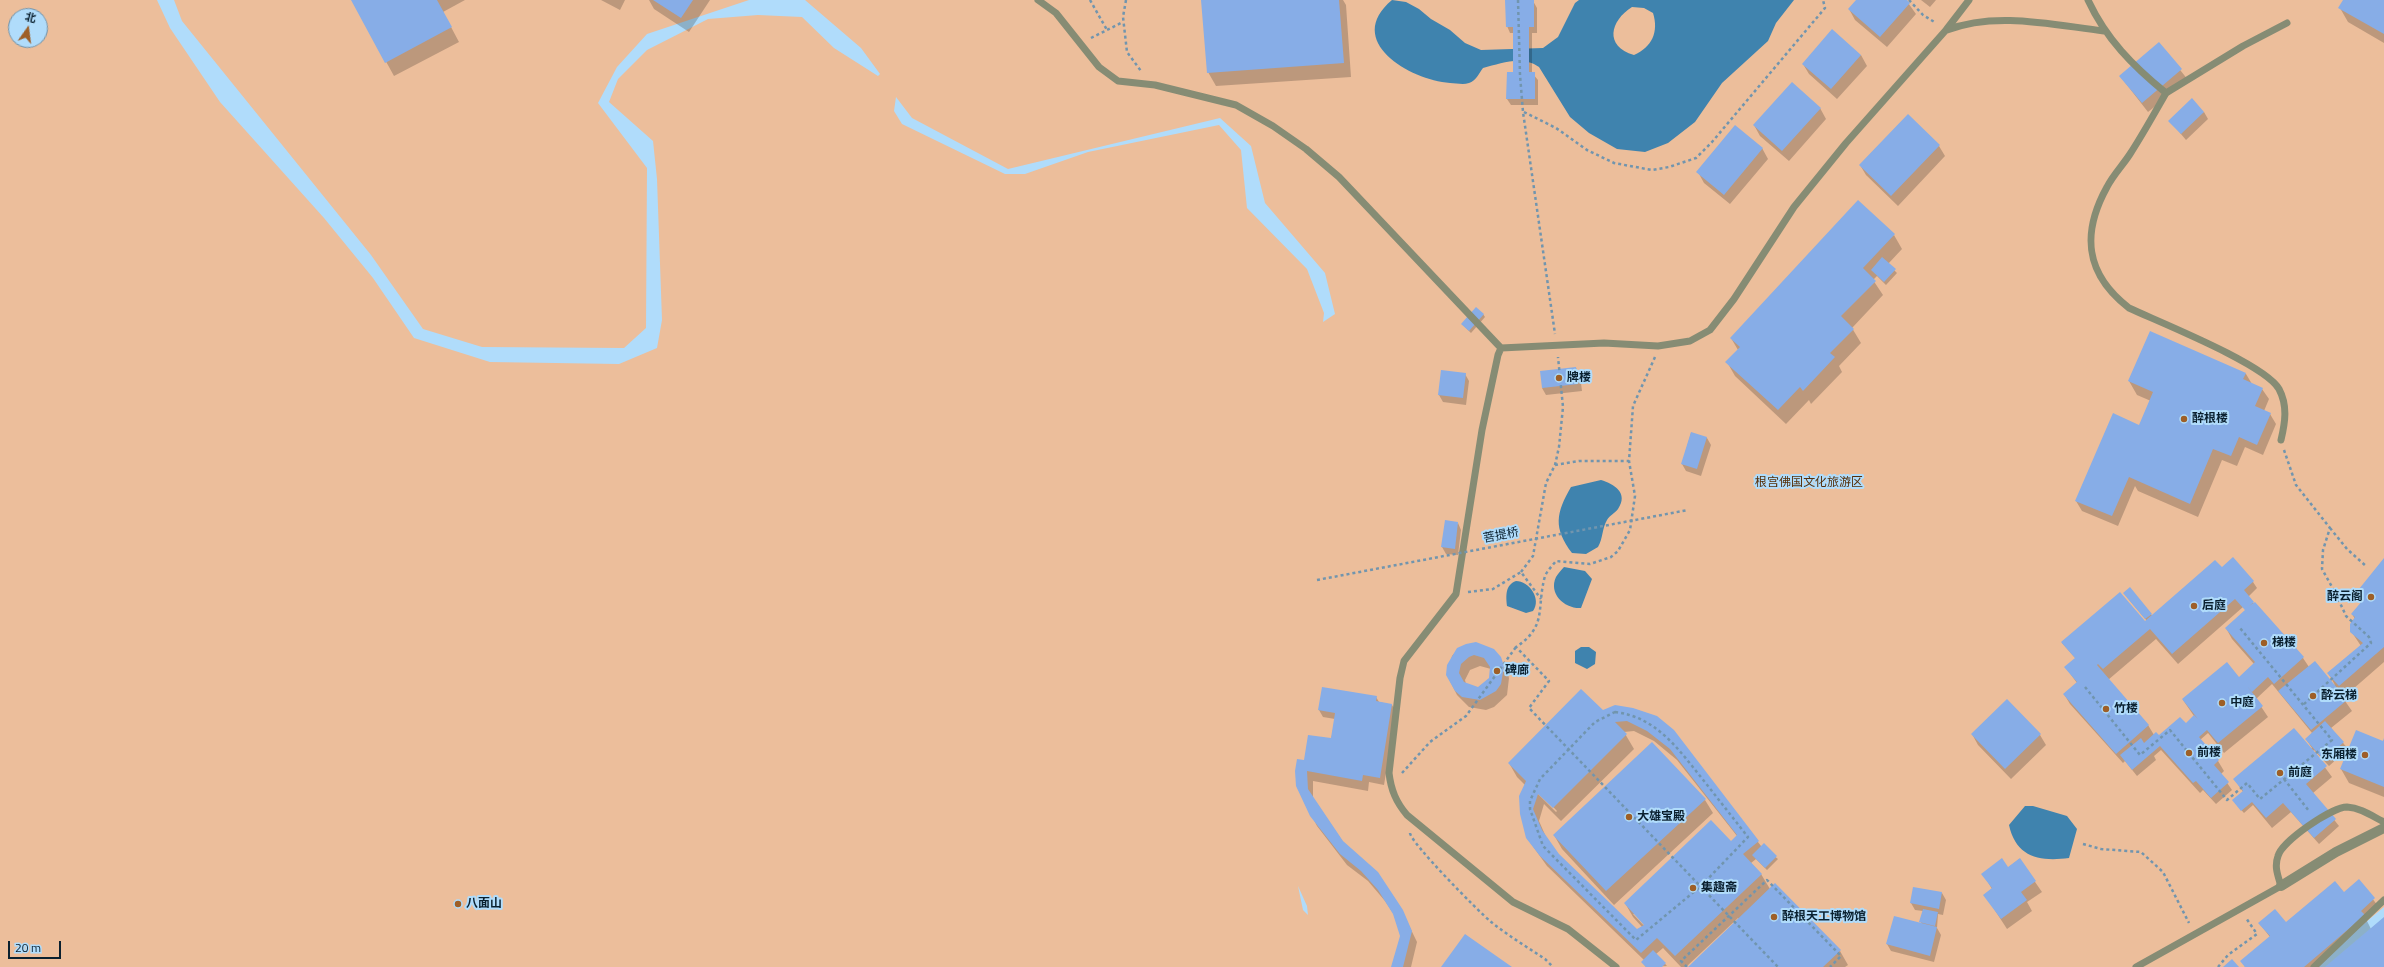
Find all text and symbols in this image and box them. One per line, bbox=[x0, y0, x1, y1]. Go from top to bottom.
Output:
north arrow bbox=[8, 8, 48, 48]
text: 北 bbox=[23, 8, 38, 26]
place label: 牌楼 bbox=[1567, 371, 1591, 385]
marker: 牌楼 bbox=[1554, 373, 1564, 383]
place label: 醉根楼 bbox=[2192, 412, 2228, 426]
marker: 醉根楼 bbox=[2179, 414, 2189, 424]
park label: 根宫佛国文化旅游区 bbox=[1755, 476, 1863, 490]
street label: 菩提桥 bbox=[1482, 525, 1520, 547]
place label: 醉云阁 bbox=[2327, 590, 2363, 604]
marker: 醉云阁 bbox=[2366, 592, 2376, 602]
place label: 后庭 bbox=[2202, 599, 2226, 613]
marker: 后庭 bbox=[2189, 601, 2199, 611]
place label: 梯楼 bbox=[2272, 636, 2296, 650]
marker: 梯楼 bbox=[2259, 638, 2269, 648]
place label: 碑廊 bbox=[1505, 664, 1529, 678]
marker: 碑廊 bbox=[1492, 666, 1502, 676]
place label: 酔云梯 bbox=[2321, 689, 2357, 703]
marker: 酔云梯 bbox=[2308, 691, 2318, 701]
place label: 中庭 bbox=[2230, 696, 2254, 710]
marker: 中庭 bbox=[2217, 698, 2227, 708]
place label: 竹楼 bbox=[2114, 702, 2138, 716]
marker: 竹楼 bbox=[2101, 704, 2111, 714]
place label: 前楼 bbox=[2197, 746, 2221, 760]
marker: 前楼 bbox=[2184, 748, 2194, 758]
place label: 东厢楼 bbox=[2321, 748, 2357, 762]
marker: 东厢楼 bbox=[2360, 750, 2370, 760]
place label: 前庭 bbox=[2288, 766, 2312, 780]
marker: 前庭 bbox=[2275, 768, 2285, 778]
place label: 大雄宝殿 bbox=[1637, 810, 1685, 824]
marker: 大雄宝殿 bbox=[1624, 812, 1634, 822]
place label: 集趣斋 bbox=[1701, 881, 1737, 895]
marker: 集趣斋 bbox=[1688, 883, 1698, 893]
place label: 八面山 bbox=[466, 897, 502, 911]
marker: 八面山 bbox=[453, 899, 463, 909]
place label: 醉根天工博物馆 bbox=[1782, 910, 1866, 924]
marker: 醉根天工博物馆 bbox=[1769, 912, 1779, 922]
scale bar bbox=[10, 933, 63, 959]
text: 20 m bbox=[15, 938, 41, 957]

